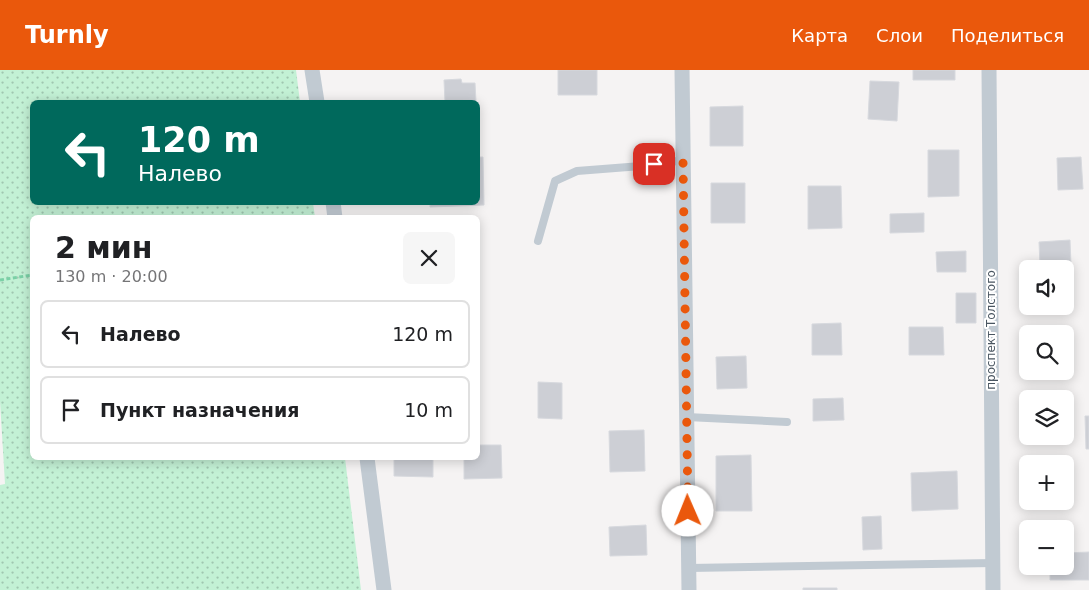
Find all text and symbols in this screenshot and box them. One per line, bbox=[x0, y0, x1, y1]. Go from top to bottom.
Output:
text: Turnly bbox=[25, 21, 109, 49]
text: Карта bbox=[791, 25, 848, 46]
text: Слои bbox=[876, 25, 923, 46]
text: Поделиться bbox=[951, 25, 1064, 46]
icon: left bbox=[55, 120, 120, 185]
text: 120 m bbox=[138, 120, 260, 160]
pin bbox=[633, 143, 675, 185]
icon: arrive bbox=[640, 150, 668, 178]
text: Налево bbox=[138, 161, 222, 186]
text: 2 мин bbox=[55, 230, 153, 265]
button: close bbox=[403, 232, 455, 284]
map controls bbox=[1019, 260, 1074, 575]
button: sound bbox=[1019, 260, 1074, 315]
text: 130 m · 20:00 bbox=[55, 267, 168, 286]
street label: проспект Толстого bbox=[984, 270, 998, 390]
icon: left bbox=[57, 320, 85, 348]
text: Налево bbox=[100, 323, 181, 345]
text: 120 m bbox=[392, 323, 453, 345]
button: search bbox=[1019, 325, 1074, 380]
button: layers bbox=[1019, 390, 1074, 445]
icon: arrive bbox=[57, 396, 85, 424]
text: Пункт назначения bbox=[100, 399, 299, 421]
text: 10 m bbox=[404, 399, 453, 421]
button: + bbox=[1019, 455, 1074, 510]
position arrow bbox=[661, 484, 713, 536]
button: − bbox=[1019, 520, 1074, 575]

